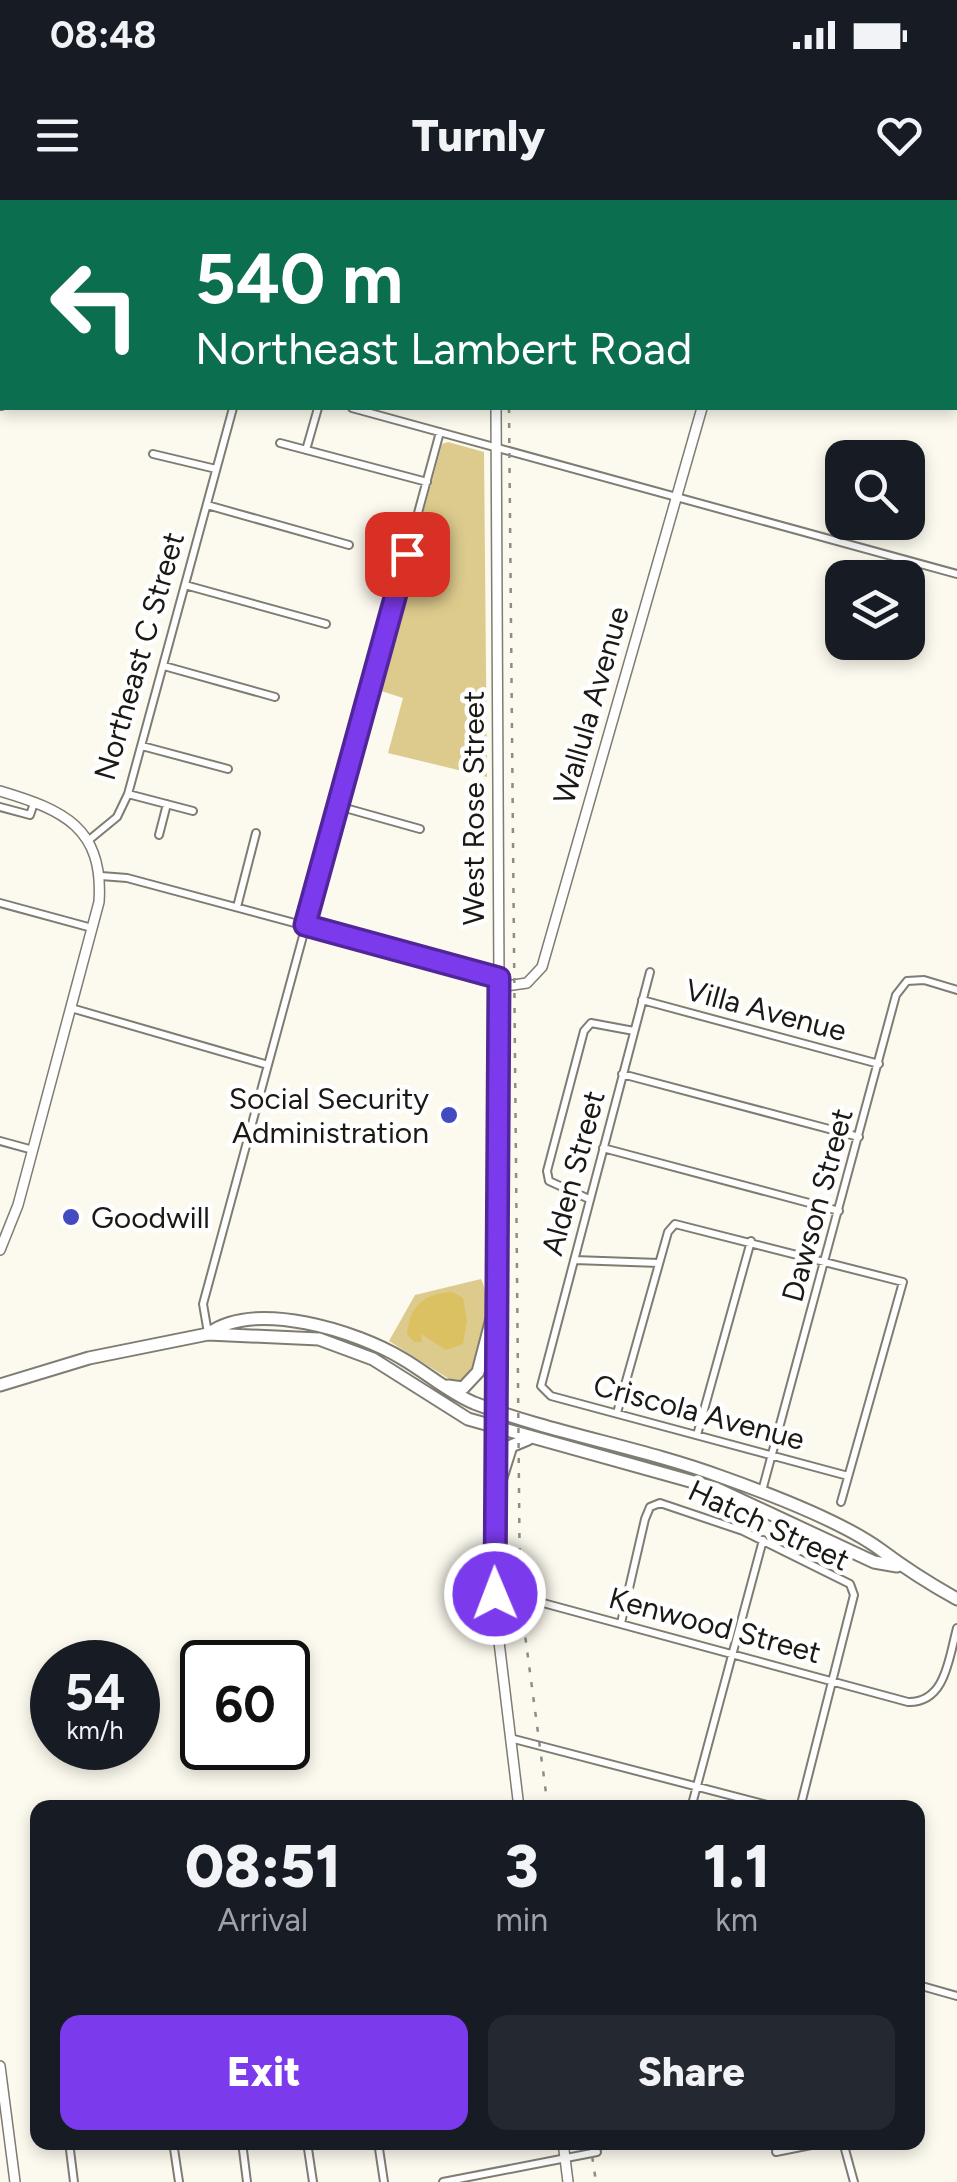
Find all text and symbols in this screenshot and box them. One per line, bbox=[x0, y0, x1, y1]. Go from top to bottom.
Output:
text: 08:48 bbox=[50, 12, 157, 58]
icon: menu bbox=[30, 108, 85, 163]
text: Turnly bbox=[412, 108, 545, 162]
icon: heart bbox=[872, 108, 927, 163]
text: 540 m bbox=[195, 236, 403, 321]
icon: left bbox=[30, 240, 160, 370]
text: Northeast Lambert Road bbox=[195, 321, 692, 375]
map controls bbox=[825, 440, 925, 660]
button: search bbox=[825, 440, 925, 540]
pin bbox=[365, 512, 450, 597]
icon: arrive bbox=[380, 527, 435, 582]
street label: Northeast C Street bbox=[86, 528, 192, 784]
button: layers bbox=[825, 560, 925, 660]
street label: Wallula Avenue bbox=[545, 602, 637, 808]
street label: West Rose Street bbox=[455, 691, 492, 925]
street label: Villa Avenue bbox=[681, 971, 851, 1049]
place label: Social Security Administration bbox=[229, 1080, 429, 1151]
street label: Alden Street bbox=[533, 1087, 613, 1259]
marker: Social Security Administration bbox=[438, 1104, 460, 1126]
street label: Dawson Street bbox=[773, 1104, 861, 1306]
place label: Goodwill bbox=[91, 1199, 210, 1236]
marker: Goodwill bbox=[60, 1206, 82, 1228]
street label: Criscola Avenue bbox=[589, 1366, 809, 1458]
street label: Hatch Street bbox=[683, 1472, 855, 1578]
position arrow bbox=[443, 1542, 547, 1646]
street label: Kenwood Street bbox=[605, 1579, 825, 1671]
speed limit sign: 60 bbox=[180, 1640, 310, 1770]
text: 54 bbox=[65, 1662, 125, 1723]
text: km/h bbox=[66, 1715, 124, 1745]
text: 08:51 bbox=[185, 1830, 341, 1902]
text: 3 bbox=[505, 1830, 539, 1902]
text: 1.1 bbox=[703, 1830, 770, 1902]
text: Arrival bbox=[218, 1901, 308, 1939]
text: min bbox=[496, 1901, 548, 1939]
text: km bbox=[715, 1901, 758, 1939]
button: Exit bbox=[60, 2015, 468, 2130]
button: Share bbox=[488, 2015, 895, 2130]

